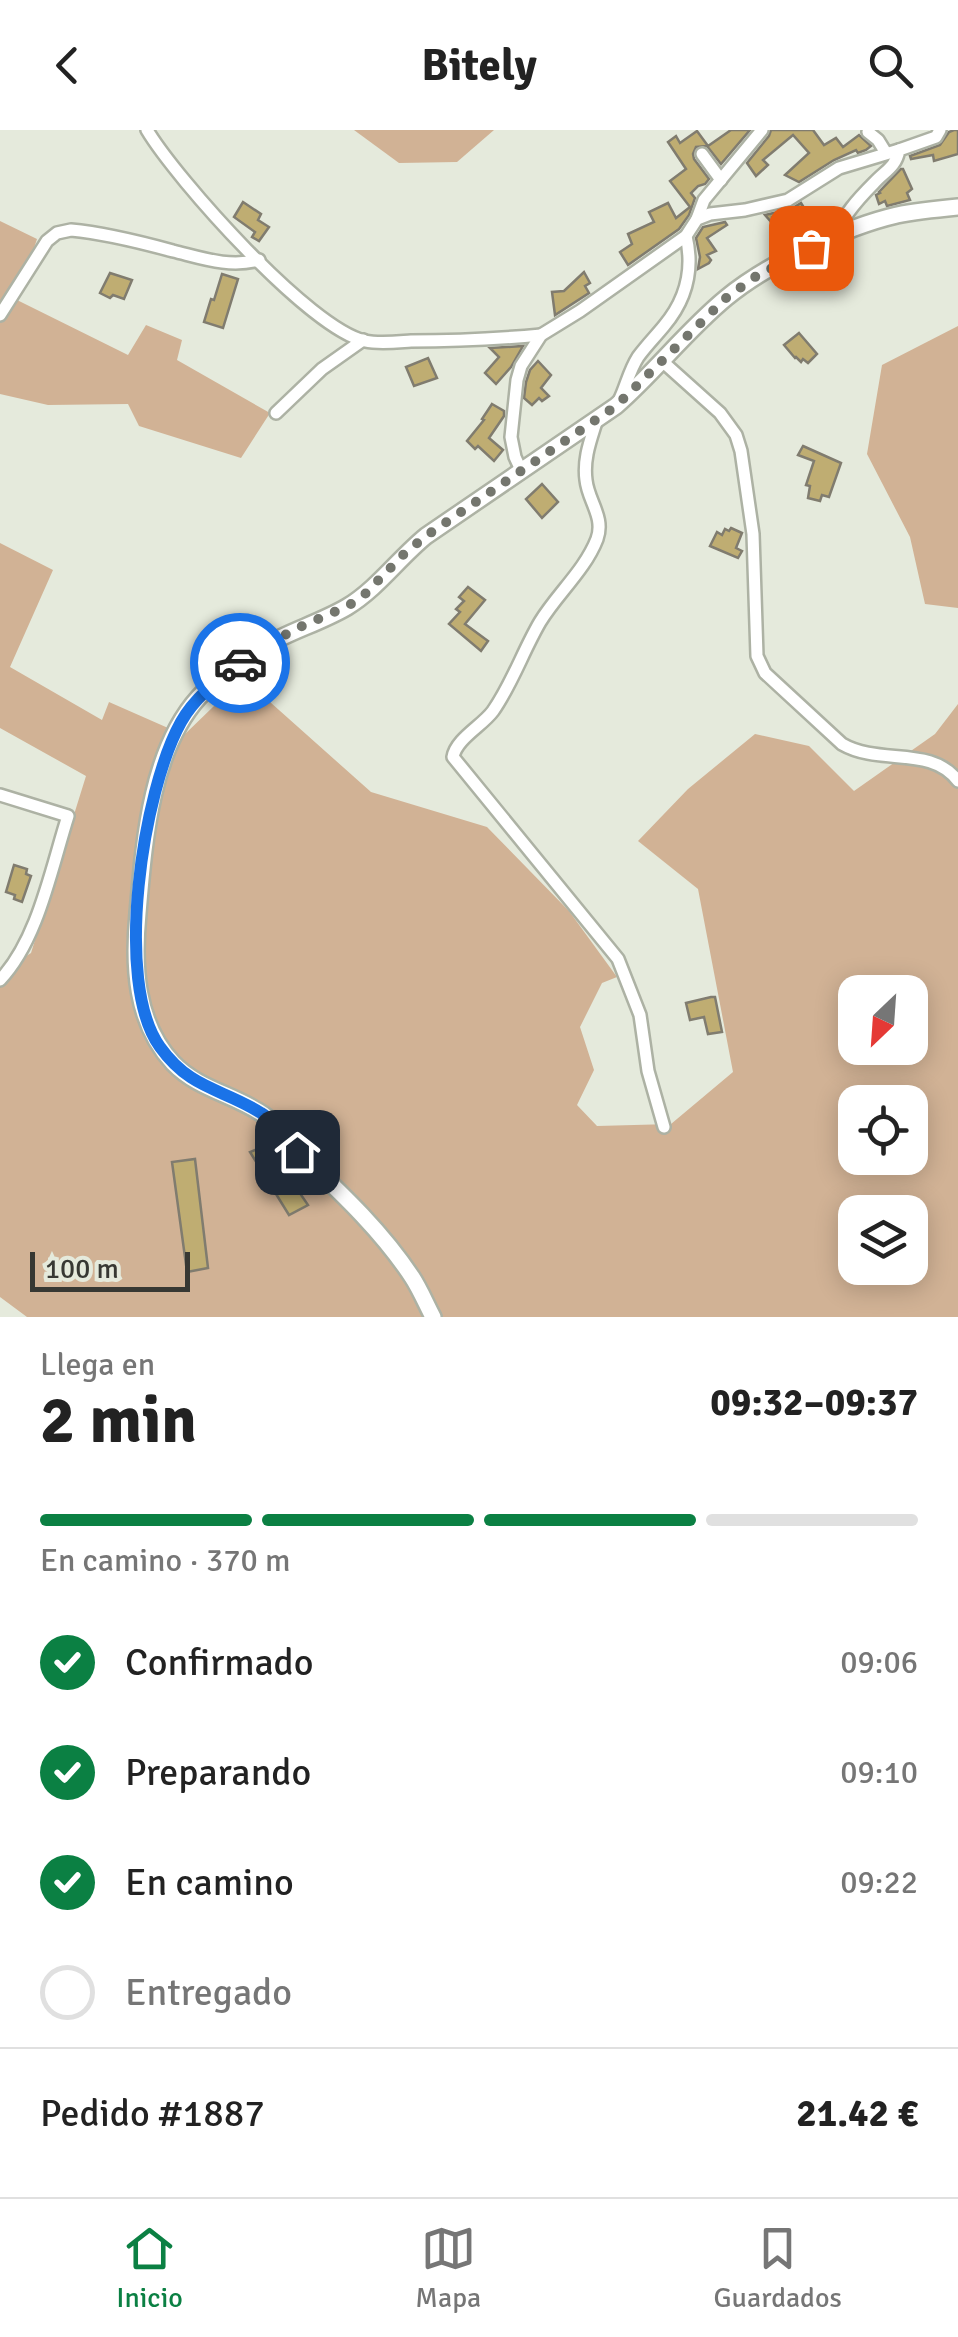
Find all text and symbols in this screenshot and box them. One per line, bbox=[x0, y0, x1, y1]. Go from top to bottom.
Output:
icon: back bbox=[40, 38, 95, 93]
text: Bitely bbox=[421, 38, 537, 93]
icon: search bbox=[863, 38, 918, 93]
pin bbox=[769, 206, 854, 291]
icon: bag bbox=[784, 221, 839, 276]
courier bbox=[190, 613, 290, 713]
icon: car bbox=[213, 636, 268, 691]
north arrow bbox=[838, 975, 928, 1065]
map controls bbox=[838, 975, 928, 1285]
button: locate bbox=[838, 1085, 928, 1175]
pin bbox=[255, 1110, 340, 1195]
icon: home bbox=[270, 1125, 325, 1180]
button: layers bbox=[838, 1195, 928, 1285]
scale bar bbox=[30, 1247, 190, 1292]
text: 100 m bbox=[45, 1252, 119, 1286]
text: Llega en bbox=[40, 1345, 155, 1384]
text: 09:32–09:37 bbox=[710, 1379, 918, 1426]
text: 2 min bbox=[40, 1381, 197, 1461]
text: En camino · 370 m bbox=[40, 1541, 290, 1580]
icon: check bbox=[40, 1635, 95, 1690]
text: Confirmado bbox=[125, 1639, 314, 1686]
text: 09:06 bbox=[840, 1643, 918, 1682]
icon: check bbox=[40, 1745, 95, 1800]
text: Preparando bbox=[125, 1749, 311, 1796]
text: 09:10 bbox=[840, 1753, 918, 1792]
icon: check bbox=[40, 1855, 95, 1910]
text: En camino bbox=[125, 1859, 294, 1906]
text: 09:22 bbox=[840, 1863, 918, 1902]
text: Entregado bbox=[125, 1969, 292, 2016]
text: Pedido #1887 bbox=[40, 2090, 265, 2137]
text: 21.42 € bbox=[796, 2090, 918, 2137]
tab: Inicio bbox=[116, 2221, 183, 2315]
tab: Mapa bbox=[415, 2221, 481, 2315]
tab: Guardados bbox=[714, 2221, 842, 2315]

